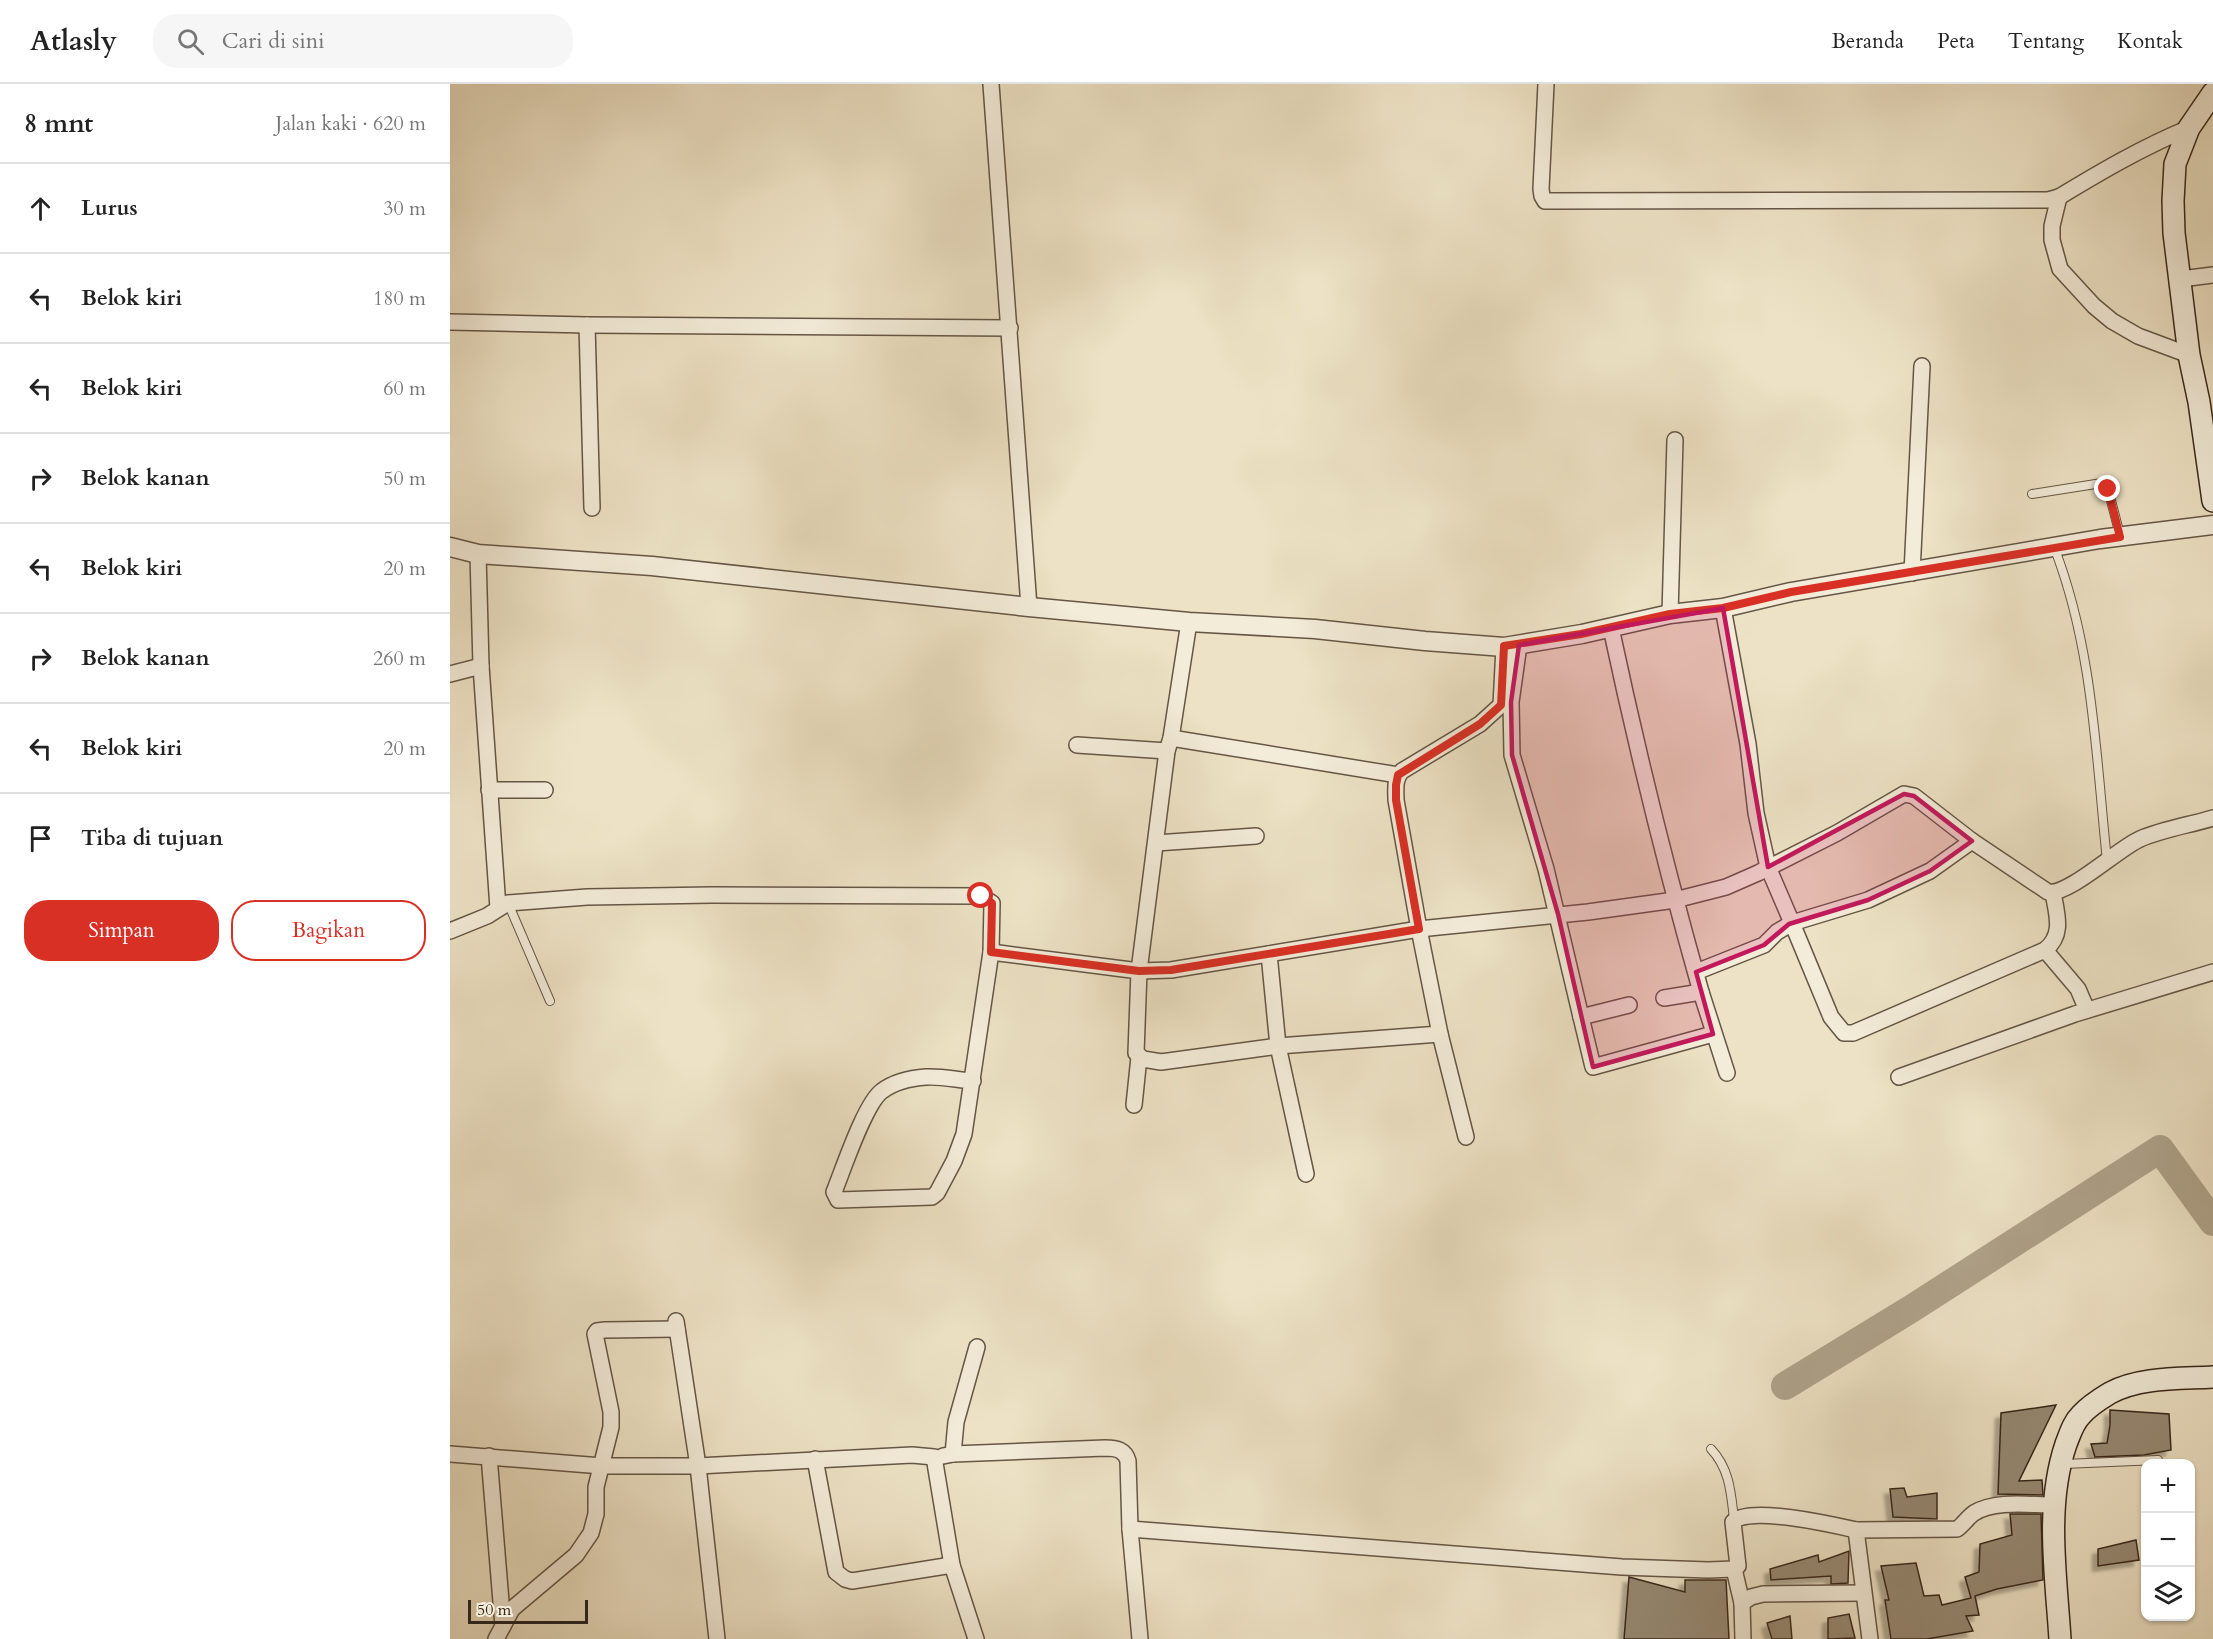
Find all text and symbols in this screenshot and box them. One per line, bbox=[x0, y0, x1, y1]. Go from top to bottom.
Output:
search box bbox=[153, 14, 573, 68]
text: Atlasly bbox=[30, 22, 117, 60]
icon: search bbox=[174, 25, 207, 58]
text: Cari di sini bbox=[222, 26, 324, 56]
text: Beranda bbox=[1831, 27, 1904, 56]
text: Peta bbox=[1937, 27, 1975, 56]
text: Tentang bbox=[2008, 27, 2084, 56]
text: Kontak bbox=[2117, 27, 2183, 56]
text: 8 mnt bbox=[24, 106, 93, 141]
text: Jalan kaki · 620 m bbox=[276, 110, 426, 137]
icon: ahead bbox=[24, 192, 57, 225]
text: Lurus bbox=[81, 193, 138, 223]
text: 30 m bbox=[383, 195, 426, 222]
icon: left bbox=[24, 282, 57, 315]
text: Belok kiri bbox=[81, 283, 182, 313]
text: 180 m bbox=[373, 285, 426, 312]
icon: left bbox=[24, 372, 57, 405]
text: Belok kiri bbox=[81, 373, 182, 403]
text: 60 m bbox=[383, 375, 426, 402]
icon: right bbox=[24, 462, 57, 495]
text: Belok kanan bbox=[81, 463, 210, 493]
text: 50 m bbox=[383, 465, 426, 492]
route end bbox=[2094, 475, 2120, 501]
icon: left bbox=[24, 552, 57, 585]
text: Belok kiri bbox=[81, 553, 182, 583]
text: 20 m bbox=[383, 555, 426, 582]
icon: right bbox=[24, 642, 57, 675]
text: Belok kanan bbox=[81, 643, 210, 673]
text: 260 m bbox=[373, 645, 426, 672]
icon: left bbox=[24, 732, 57, 765]
text: Belok kiri bbox=[81, 733, 182, 763]
text: 20 m bbox=[383, 735, 426, 762]
icon: arrive bbox=[24, 822, 57, 855]
text: Tiba di tujuan bbox=[81, 823, 223, 853]
route start bbox=[967, 882, 993, 908]
button: Simpan bbox=[24, 900, 219, 961]
button: Bagikan bbox=[231, 900, 426, 961]
map controls bbox=[2141, 1459, 2195, 1621]
button: + bbox=[2141, 1459, 2195, 1513]
button: − bbox=[2141, 1513, 2195, 1567]
button: layers bbox=[2141, 1567, 2195, 1621]
scale bar bbox=[468, 1597, 588, 1624]
text: 50 m bbox=[477, 1599, 511, 1621]

